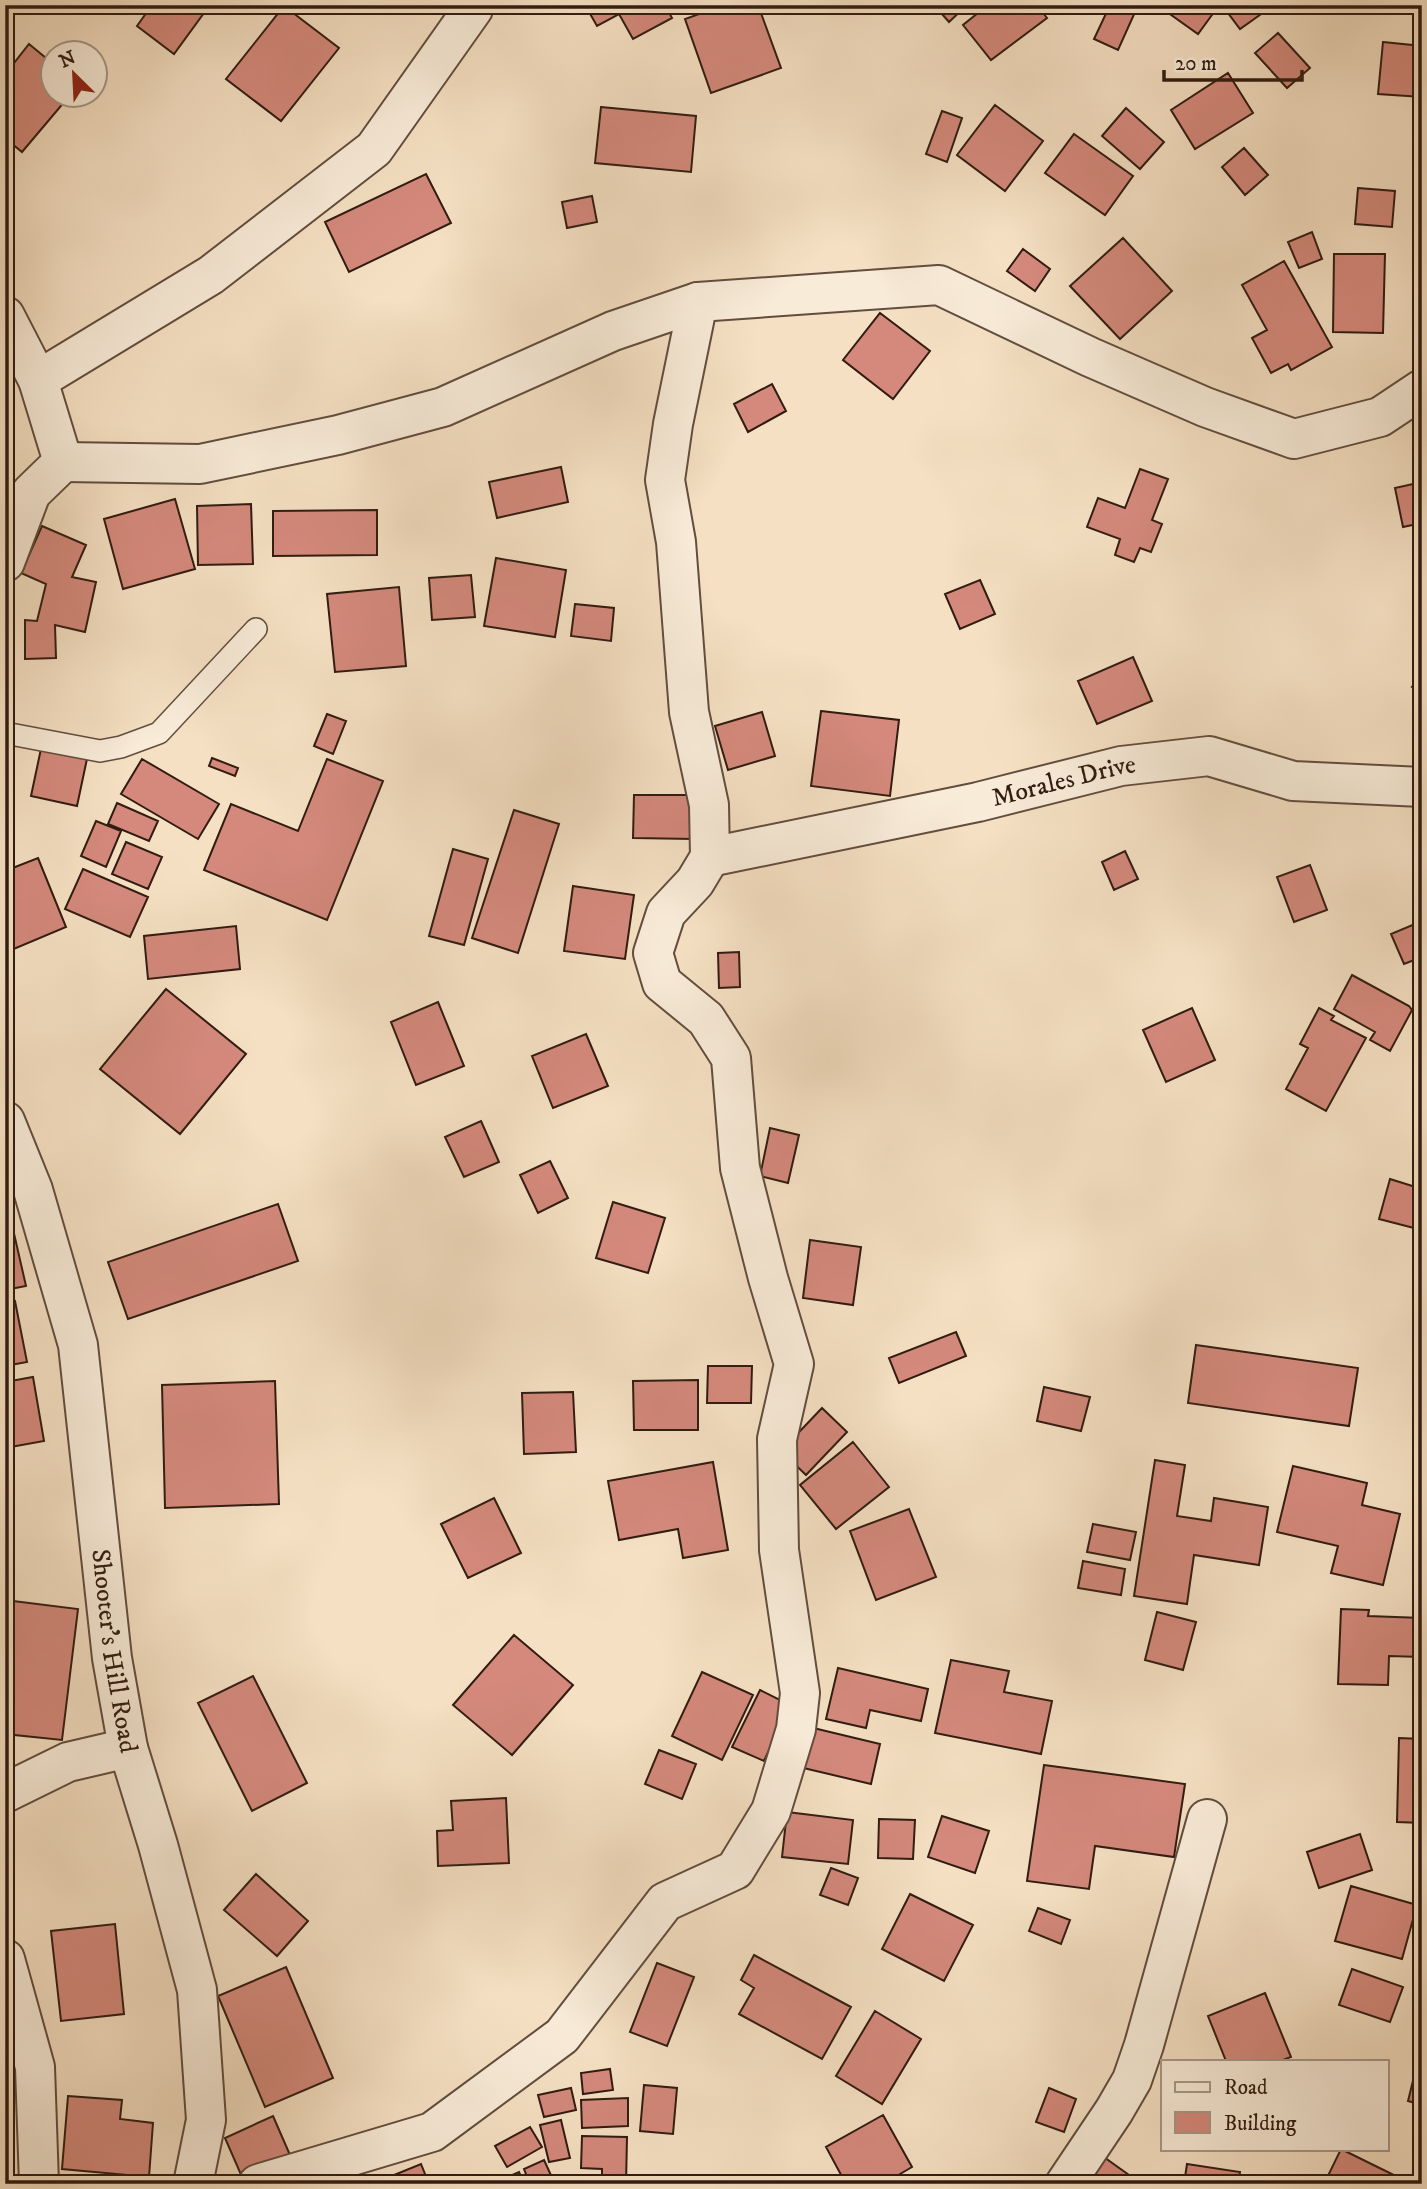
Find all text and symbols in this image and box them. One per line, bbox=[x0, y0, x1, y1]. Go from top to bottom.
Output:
north arrow bbox=[38, 38, 108, 108]
scale bar bbox=[1164, 38, 1303, 82]
text: N bbox=[56, 46, 80, 74]
text: 20 m bbox=[1175, 51, 1217, 77]
street label: Morales Drive bbox=[988, 748, 1137, 814]
street label: Shooter's Hill Road bbox=[84, 1547, 145, 1755]
legend bbox=[1161, 2060, 1388, 2150]
text: Road bbox=[1224, 2075, 1268, 2101]
text: Building bbox=[1224, 2111, 1297, 2137]

